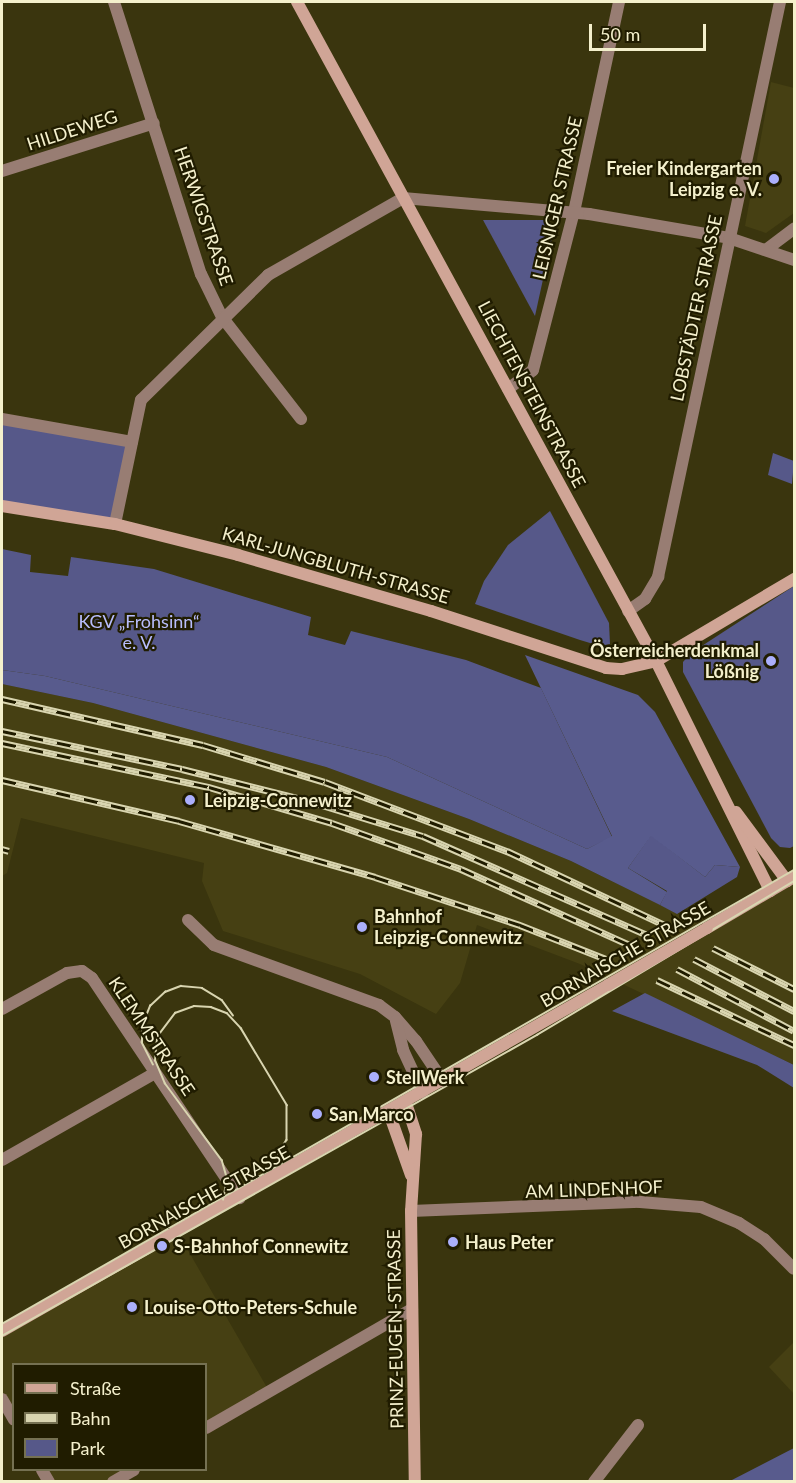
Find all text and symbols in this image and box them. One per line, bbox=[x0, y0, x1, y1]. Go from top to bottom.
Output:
scale bar bbox=[592, 12, 709, 50]
text: 50 m bbox=[600, 23, 640, 45]
street label: HILDEWEG bbox=[24, 105, 120, 155]
street label: LEISNIGER STRASSE bbox=[528, 114, 586, 282]
street label: HERWIGSTRASSE bbox=[170, 144, 238, 288]
place label: Freier Kindergarten Leipzig e. V. bbox=[606, 158, 762, 201]
marker: Freier Kindergarten Leipzig e. V. bbox=[767, 172, 781, 186]
street label: LOBSTÄDTER STRASSE bbox=[666, 213, 726, 403]
street label: LIECHTENSTEINSTRASSE bbox=[474, 297, 590, 491]
street label: KARL-JUNGBLUTH-STRASSE bbox=[220, 522, 452, 608]
park label: KGV „Frohsinn“ e. V. bbox=[78, 611, 200, 654]
place label: Österreicherdenkmal Lößnig bbox=[590, 640, 759, 682]
marker: Österreicherdenkmal Lößnig bbox=[764, 654, 778, 668]
place label: Leipzig-Connewitz bbox=[204, 789, 352, 811]
marker: Leipzig-Connewitz bbox=[181, 791, 199, 809]
street label: BORNAISCHE STRASSE bbox=[536, 896, 714, 1012]
place label: Bahnhof Leipzig-Connewitz bbox=[374, 906, 522, 948]
marker: Bahnhof Leipzig-Connewitz bbox=[355, 920, 369, 934]
street label: KLEMMSTRASSE bbox=[104, 972, 200, 1100]
place label: StellWerk bbox=[386, 1066, 464, 1088]
marker: StellWerk bbox=[367, 1070, 381, 1084]
place label: San Marco bbox=[329, 1103, 414, 1125]
marker: San Marco bbox=[310, 1107, 324, 1121]
street label: BORNAISCHE STRASSE bbox=[115, 1141, 293, 1253]
street label: AM LINDENHOF bbox=[525, 1176, 663, 1202]
street label: PRINZ-EUGEN-STRASSE bbox=[382, 1229, 408, 1429]
place label: Haus Peter bbox=[465, 1231, 553, 1253]
place label: S-Bahnhof Connewitz bbox=[174, 1235, 349, 1257]
marker: Haus Peter bbox=[446, 1235, 460, 1249]
marker: S-Bahnhof Connewitz bbox=[155, 1239, 169, 1253]
place label: Louise-Otto-Peters-Schule bbox=[144, 1296, 357, 1318]
marker: Louise-Otto-Peters-Schule bbox=[125, 1300, 139, 1314]
legend bbox=[12, 1363, 207, 1471]
text: Straße bbox=[70, 1377, 121, 1399]
text: Bahn bbox=[70, 1407, 111, 1429]
text: Park bbox=[70, 1437, 105, 1459]

